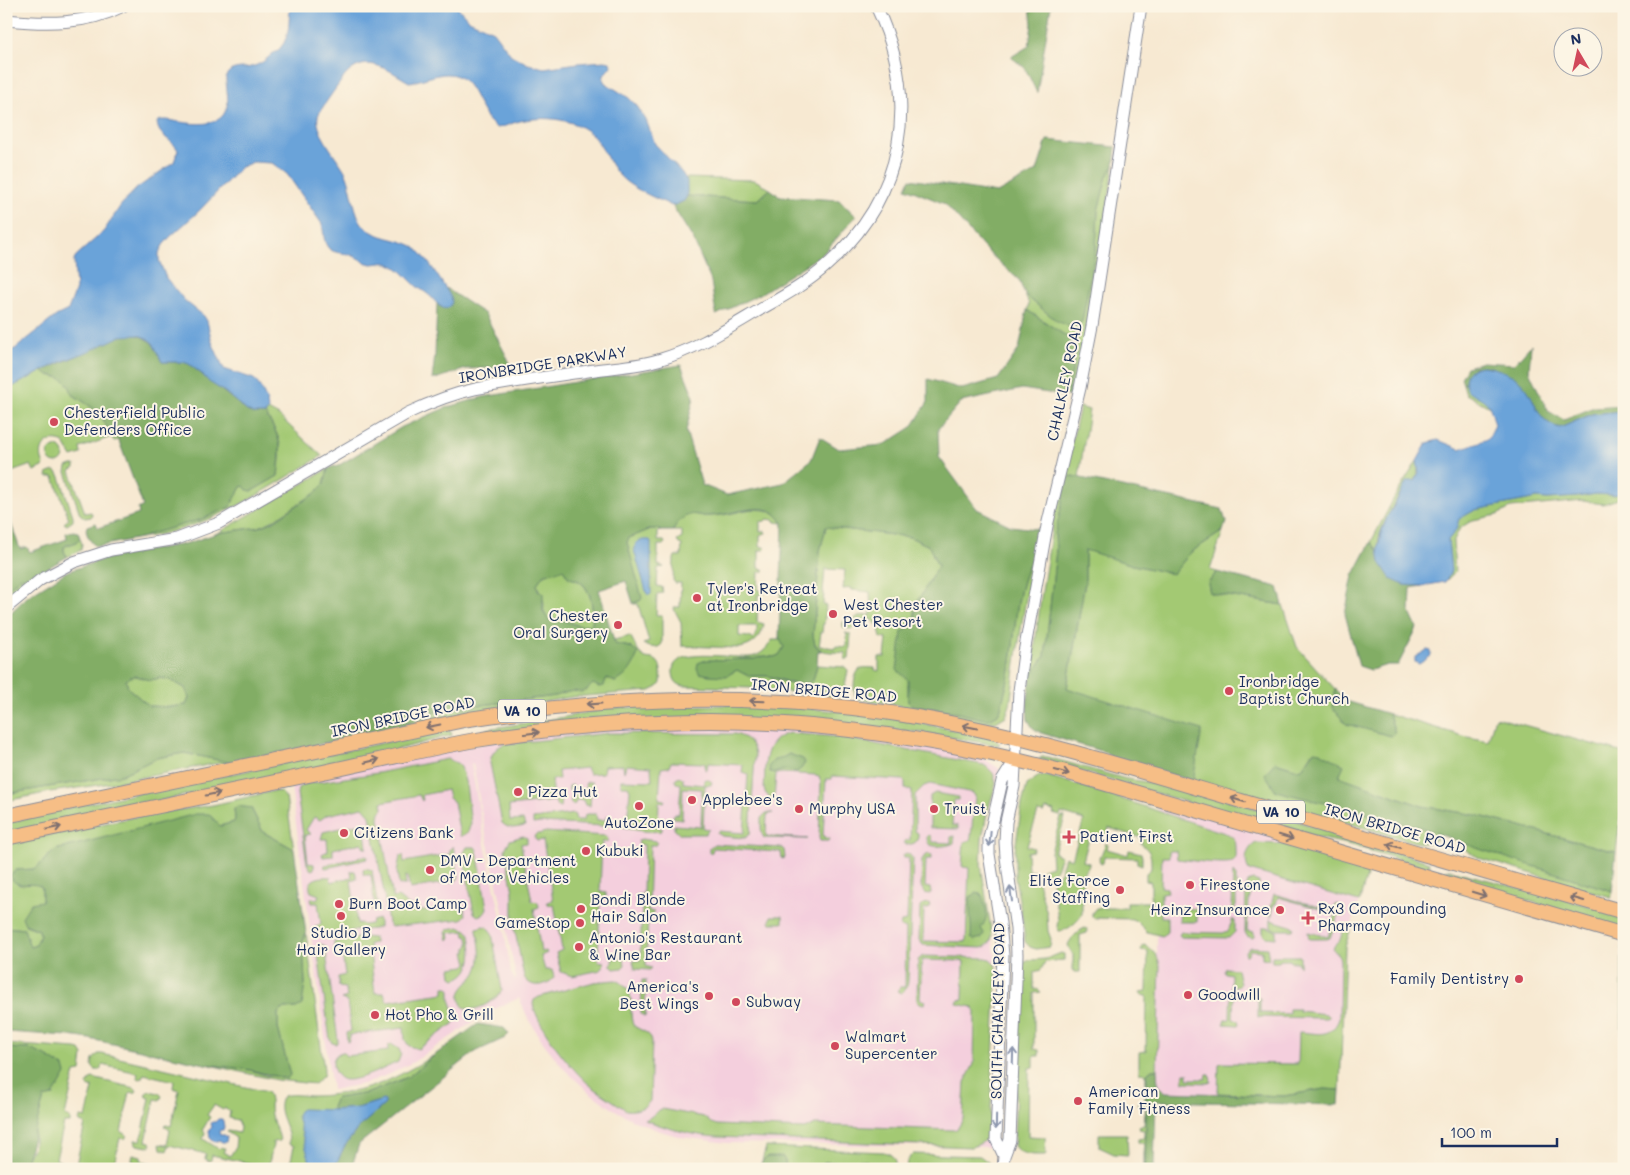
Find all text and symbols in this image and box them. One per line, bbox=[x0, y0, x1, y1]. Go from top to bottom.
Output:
north arrow bbox=[1552, 28, 1602, 78]
text: N bbox=[1569, 28, 1583, 49]
street label: CHALKLEY ROAD bbox=[1042, 319, 1086, 443]
street label: IRONBRIDGE PARKWAY bbox=[457, 341, 628, 387]
place label: Chesterfield Public Defenders Office bbox=[64, 402, 205, 439]
marker: Chesterfield Public Defenders Office bbox=[48, 416, 60, 428]
place label: Tyler's Retreat at Ironbridge bbox=[707, 578, 817, 615]
marker: Tyler's Retreat at Ironbridge bbox=[691, 592, 703, 604]
place label: West Chester Pet Resort bbox=[843, 594, 943, 631]
place label: Chester Oral Surgery bbox=[513, 605, 608, 642]
marker: West Chester Pet Resort bbox=[827, 608, 839, 620]
marker: Chester Oral Surgery bbox=[612, 619, 624, 631]
place label: Ironbridge Baptist Church bbox=[1239, 671, 1349, 708]
street label: IRON BRIDGE ROAD bbox=[750, 674, 898, 706]
marker: Ironbridge Baptist Church bbox=[1223, 685, 1235, 697]
street label: IRON BRIDGE ROAD bbox=[329, 691, 476, 741]
one-way arrow bbox=[749, 696, 765, 705]
road number: VA 10 bbox=[498, 699, 546, 722]
one-way arrow bbox=[586, 699, 602, 708]
one-way arrow bbox=[962, 721, 978, 731]
one-way arrow bbox=[426, 722, 442, 731]
one-way arrow bbox=[524, 728, 540, 738]
one-way arrow bbox=[364, 756, 380, 765]
one-way arrow bbox=[1054, 767, 1070, 777]
place label: Pizza Hut bbox=[528, 781, 598, 801]
marker: Pizza Hut bbox=[512, 786, 524, 798]
one-way arrow bbox=[205, 789, 221, 799]
place label: Applebee's bbox=[702, 789, 783, 809]
marker: Applebee's bbox=[686, 794, 698, 806]
one-way arrow bbox=[1231, 794, 1247, 804]
place label: Murphy USA bbox=[809, 798, 896, 818]
place label: Truist bbox=[944, 798, 987, 818]
street label: IRON BRIDGE ROAD bbox=[1322, 798, 1468, 858]
marker: AutoZone bbox=[633, 800, 645, 812]
road number: VA 10 bbox=[1257, 800, 1305, 824]
marker: Murphy USA bbox=[793, 803, 805, 815]
marker: Truist bbox=[928, 803, 940, 815]
place label: AutoZone bbox=[604, 812, 674, 832]
place label: Citizens Bank bbox=[354, 822, 453, 842]
one-way arrow bbox=[46, 823, 62, 832]
place label: Patient First bbox=[1080, 826, 1173, 846]
marker: Citizens Bank bbox=[338, 827, 350, 839]
one-way arrow bbox=[985, 830, 995, 846]
marker: Patient First bbox=[1062, 830, 1076, 844]
one-way arrow bbox=[1277, 832, 1293, 842]
place label: Kubuki bbox=[596, 840, 644, 860]
one-way arrow bbox=[1387, 840, 1403, 850]
marker: Kubuki bbox=[580, 845, 592, 857]
place label: DMV - Department of Motor Vehicles bbox=[440, 850, 576, 887]
marker: DMV - Department of Motor Vehicles bbox=[424, 864, 436, 876]
place label: Elite Force Staffing bbox=[1029, 870, 1110, 907]
place label: Firestone bbox=[1200, 874, 1270, 894]
marker: Firestone bbox=[1184, 879, 1196, 891]
marker: Elite Force Staffing bbox=[1114, 884, 1126, 896]
one-way arrow bbox=[1006, 887, 1016, 903]
place label: Bondi Blonde Hair Salon bbox=[591, 889, 686, 926]
one-way arrow bbox=[1471, 889, 1487, 899]
place label: Burn Boot Camp bbox=[349, 893, 467, 913]
one-way arrow bbox=[1569, 894, 1585, 903]
marker: Burn Boot Camp bbox=[333, 898, 345, 910]
place label: Rx3 Compounding Pharmacy bbox=[1318, 898, 1446, 935]
place label: Heinz Insurance bbox=[1150, 899, 1270, 919]
marker: Bondi Blonde Hair Salon bbox=[575, 903, 587, 915]
marker: Heinz Insurance bbox=[1274, 904, 1286, 916]
marker: Studio B Hair Gallery bbox=[335, 910, 347, 922]
place label: GameStop bbox=[495, 912, 570, 932]
marker: Rx3 Compounding Pharmacy bbox=[1302, 912, 1314, 924]
marker: GameStop bbox=[574, 917, 586, 929]
place label: Studio B Hair Gallery bbox=[296, 922, 386, 959]
street label: SOUTH CHALKLEY ROAD bbox=[985, 923, 1009, 1099]
place label: Antonio's Restaurant & Wine Bar bbox=[589, 927, 743, 964]
marker: Antonio's Restaurant & Wine Bar bbox=[573, 941, 585, 953]
place label: Family Dentistry bbox=[1390, 968, 1509, 988]
marker: Family Dentistry bbox=[1513, 973, 1525, 985]
place label: America's Best Wings bbox=[620, 976, 699, 1013]
place label: Goodwill bbox=[1198, 984, 1260, 1004]
marker: Goodwill bbox=[1182, 989, 1194, 1001]
marker: America's Best Wings bbox=[703, 990, 715, 1002]
place label: Subway bbox=[746, 991, 801, 1011]
marker: Subway bbox=[730, 996, 742, 1008]
place label: Hot Pho & Grill bbox=[385, 1004, 494, 1024]
marker: Hot Pho & Grill bbox=[369, 1009, 381, 1021]
place label: Walmart Supercenter bbox=[845, 1026, 938, 1063]
marker: Walmart Supercenter bbox=[829, 1040, 841, 1052]
one-way arrow bbox=[1009, 1049, 1018, 1065]
place label: American Family Fitness bbox=[1088, 1081, 1190, 1118]
marker: American Family Fitness bbox=[1072, 1095, 1084, 1107]
one-way arrow bbox=[991, 1114, 1001, 1130]
scale bar bbox=[1442, 1115, 1558, 1147]
text: 100 m bbox=[1450, 1122, 1492, 1142]

